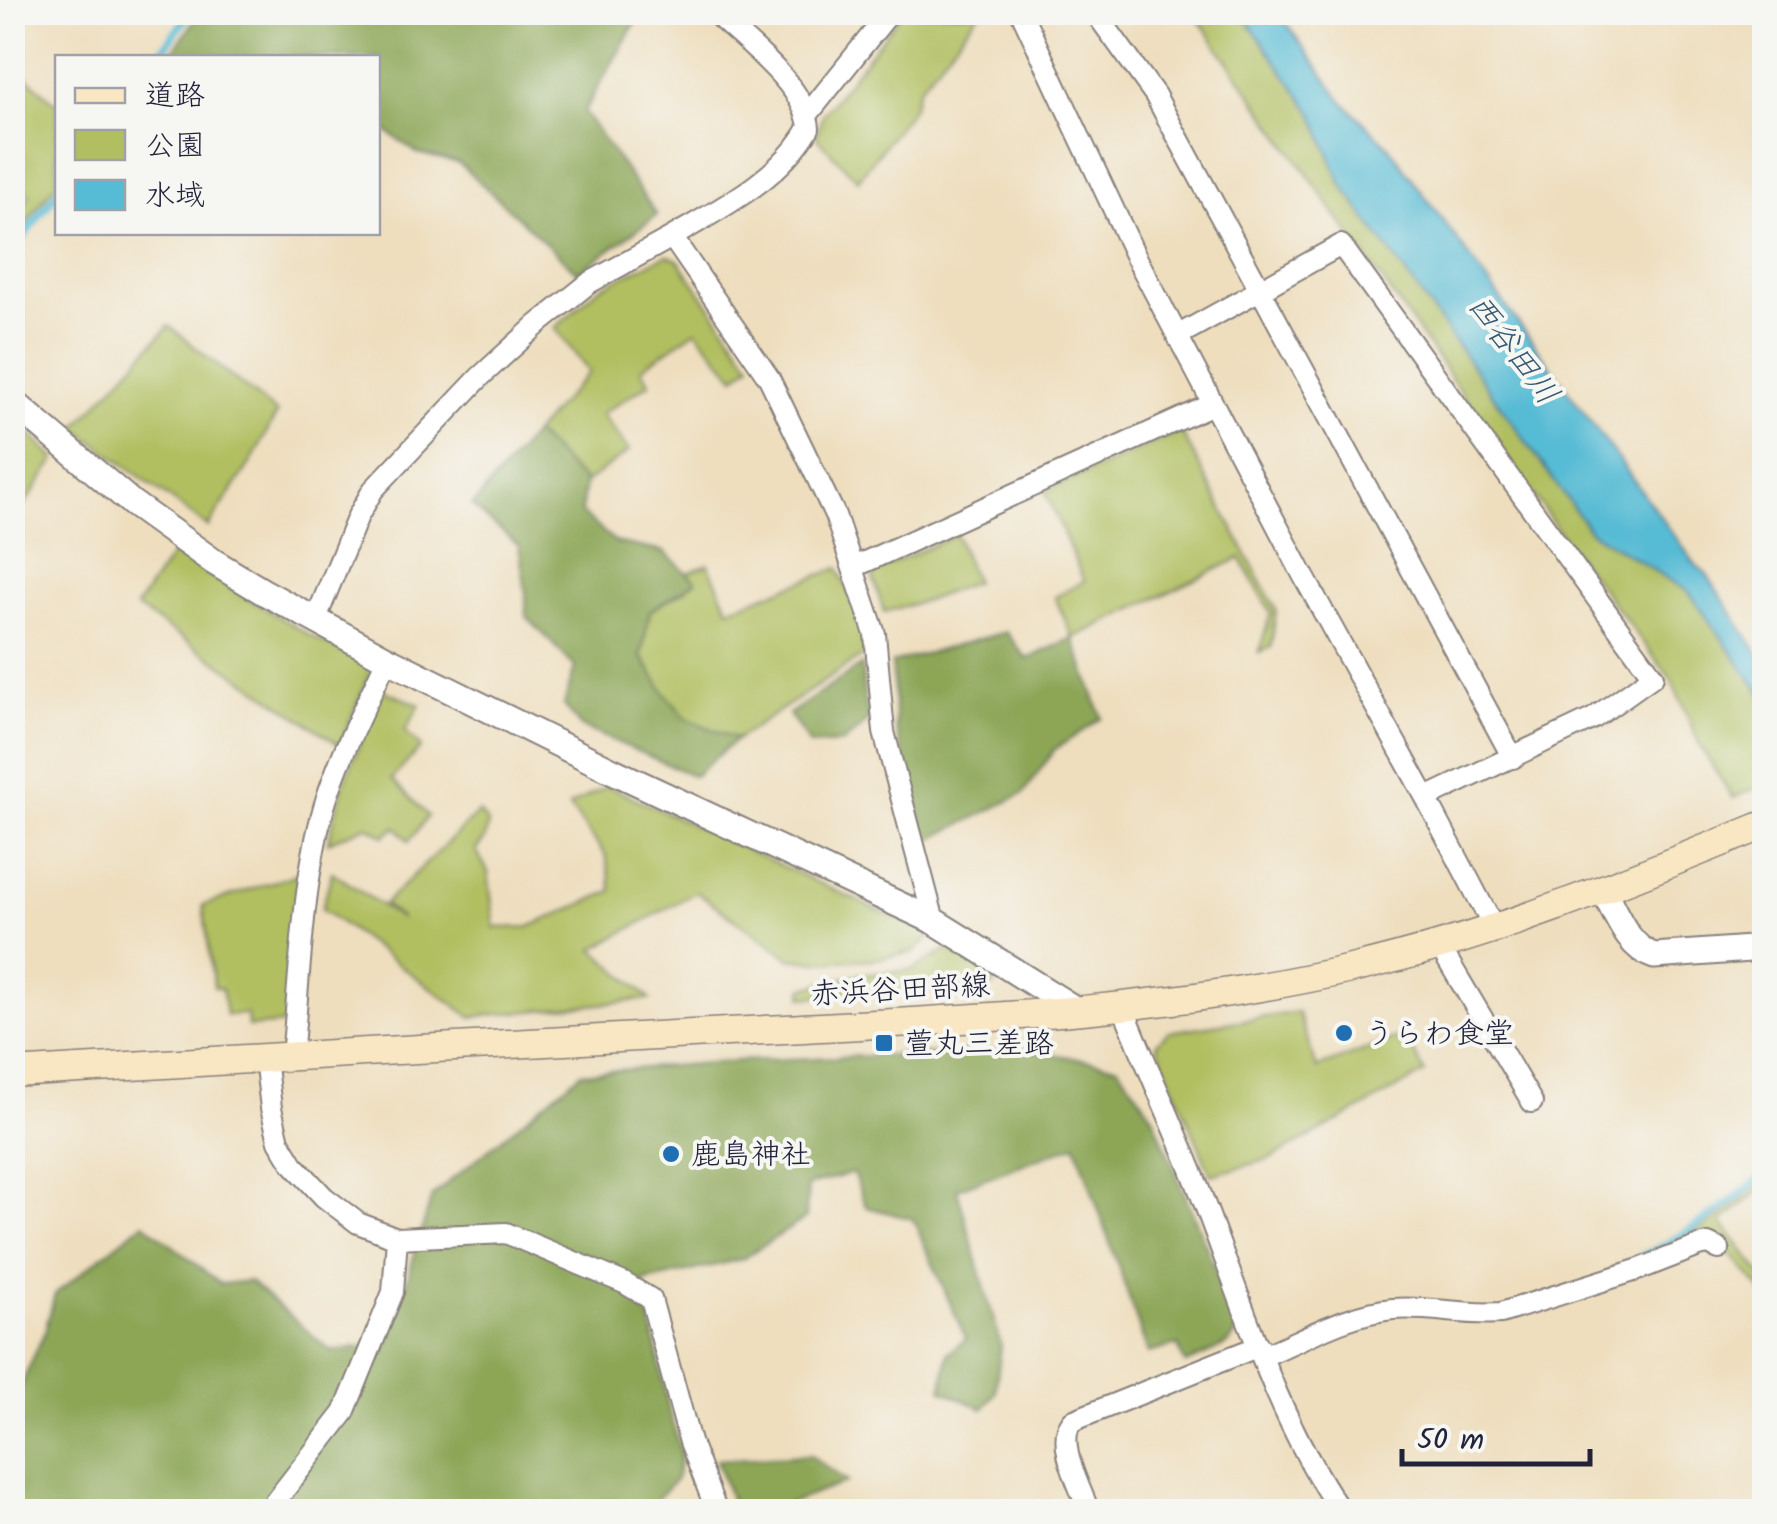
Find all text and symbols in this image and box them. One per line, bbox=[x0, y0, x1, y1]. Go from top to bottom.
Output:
legend bbox=[55, 55, 380, 235]
text: 道路 bbox=[145, 73, 205, 121]
text: 公園 bbox=[145, 123, 205, 171]
text: 水域 bbox=[145, 173, 205, 221]
water label: 西谷田川 bbox=[1453, 284, 1571, 417]
street label: 赤浜谷田部線 bbox=[809, 962, 991, 1020]
place label: うらわ食堂 bbox=[1364, 1011, 1514, 1059]
place label: 萱丸三差路 bbox=[904, 1021, 1054, 1069]
marker: うらわ食堂 bbox=[1333, 1022, 1355, 1044]
marker: 萱丸三差路 bbox=[873, 1032, 895, 1054]
place label: 鹿島神社 bbox=[691, 1132, 811, 1180]
marker: 鹿島神社 bbox=[660, 1143, 682, 1165]
scale bar bbox=[1402, 1404, 1590, 1466]
text: 50 m bbox=[1417, 1417, 1484, 1465]

